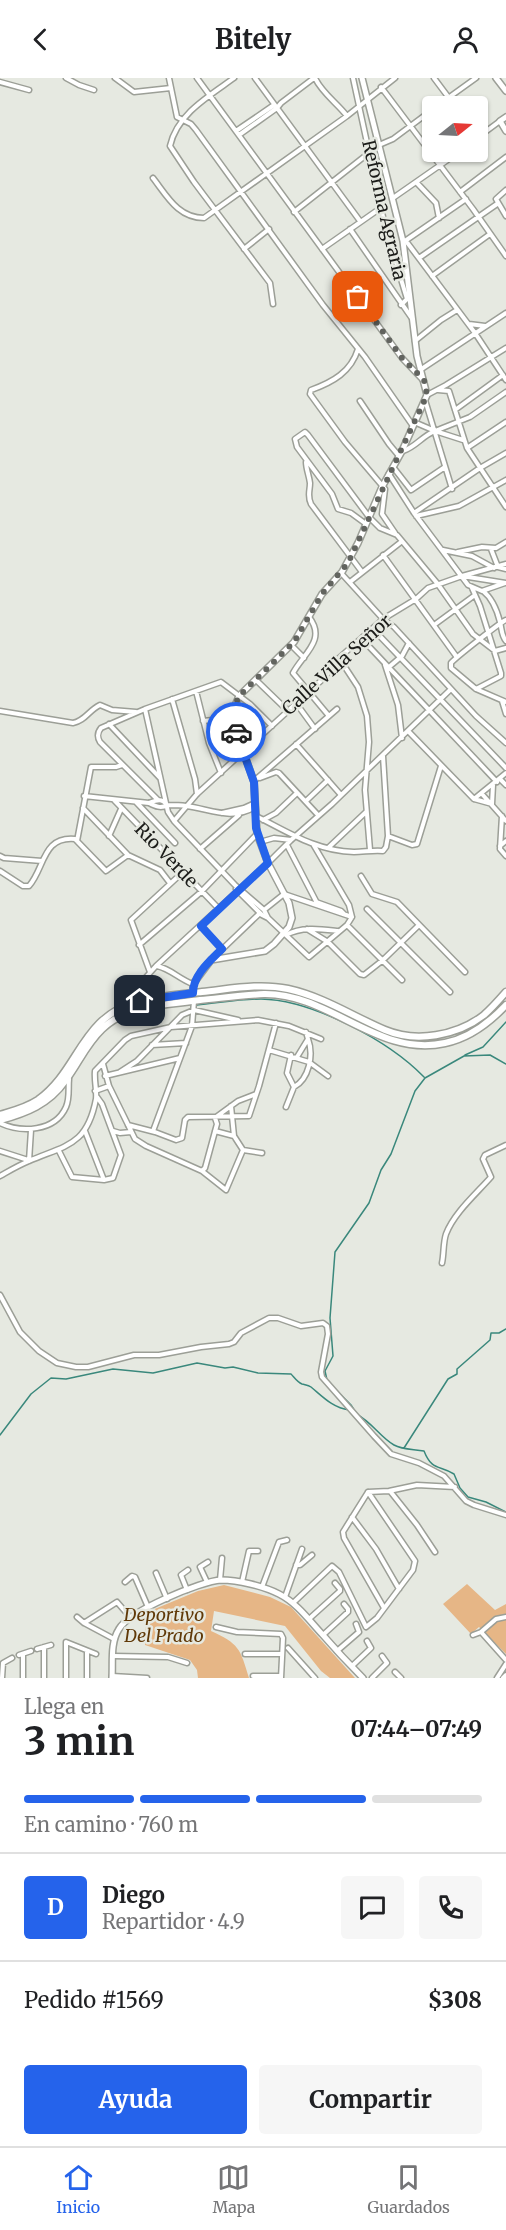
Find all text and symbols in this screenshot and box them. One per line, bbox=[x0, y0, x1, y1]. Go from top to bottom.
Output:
text: Bitely bbox=[215, 22, 291, 56]
icon: back bbox=[24, 23, 57, 56]
icon: person bbox=[449, 23, 482, 56]
north arrow bbox=[422, 96, 488, 162]
map controls bbox=[422, 96, 488, 162]
street label: Reforma Agraria bbox=[357, 137, 412, 283]
pin bbox=[332, 271, 383, 322]
icon: bag bbox=[341, 280, 374, 313]
street label: Calle Villa Señor bbox=[277, 609, 396, 720]
courier bbox=[206, 702, 266, 762]
icon: car bbox=[220, 716, 253, 749]
street label: Rio Verde bbox=[130, 817, 203, 892]
pin bbox=[114, 975, 165, 1026]
icon: home bbox=[123, 984, 156, 1017]
park label: Deportivo Del Prado bbox=[123, 1603, 204, 1647]
text: Llega en bbox=[24, 1694, 104, 1719]
text: 07:44–07:49 bbox=[351, 1715, 482, 1743]
text: 3 min bbox=[24, 1717, 134, 1766]
text: En camino · 760 m bbox=[24, 1812, 198, 1837]
button: chat bbox=[341, 1876, 404, 1939]
button: phone bbox=[419, 1876, 482, 1939]
text: Diego bbox=[102, 1881, 165, 1909]
text: D bbox=[47, 1893, 64, 1921]
text: Repartidor · 4.9 bbox=[102, 1909, 245, 1934]
text: Pedido #1569 bbox=[24, 1986, 164, 2014]
text: $308 bbox=[428, 1986, 482, 2014]
button: Ayuda bbox=[24, 2065, 247, 2134]
button: Compartir bbox=[259, 2065, 482, 2134]
tab: Inicio bbox=[56, 2161, 100, 2217]
tab: Mapa bbox=[212, 2161, 255, 2217]
tab: Guardados bbox=[368, 2161, 450, 2217]

